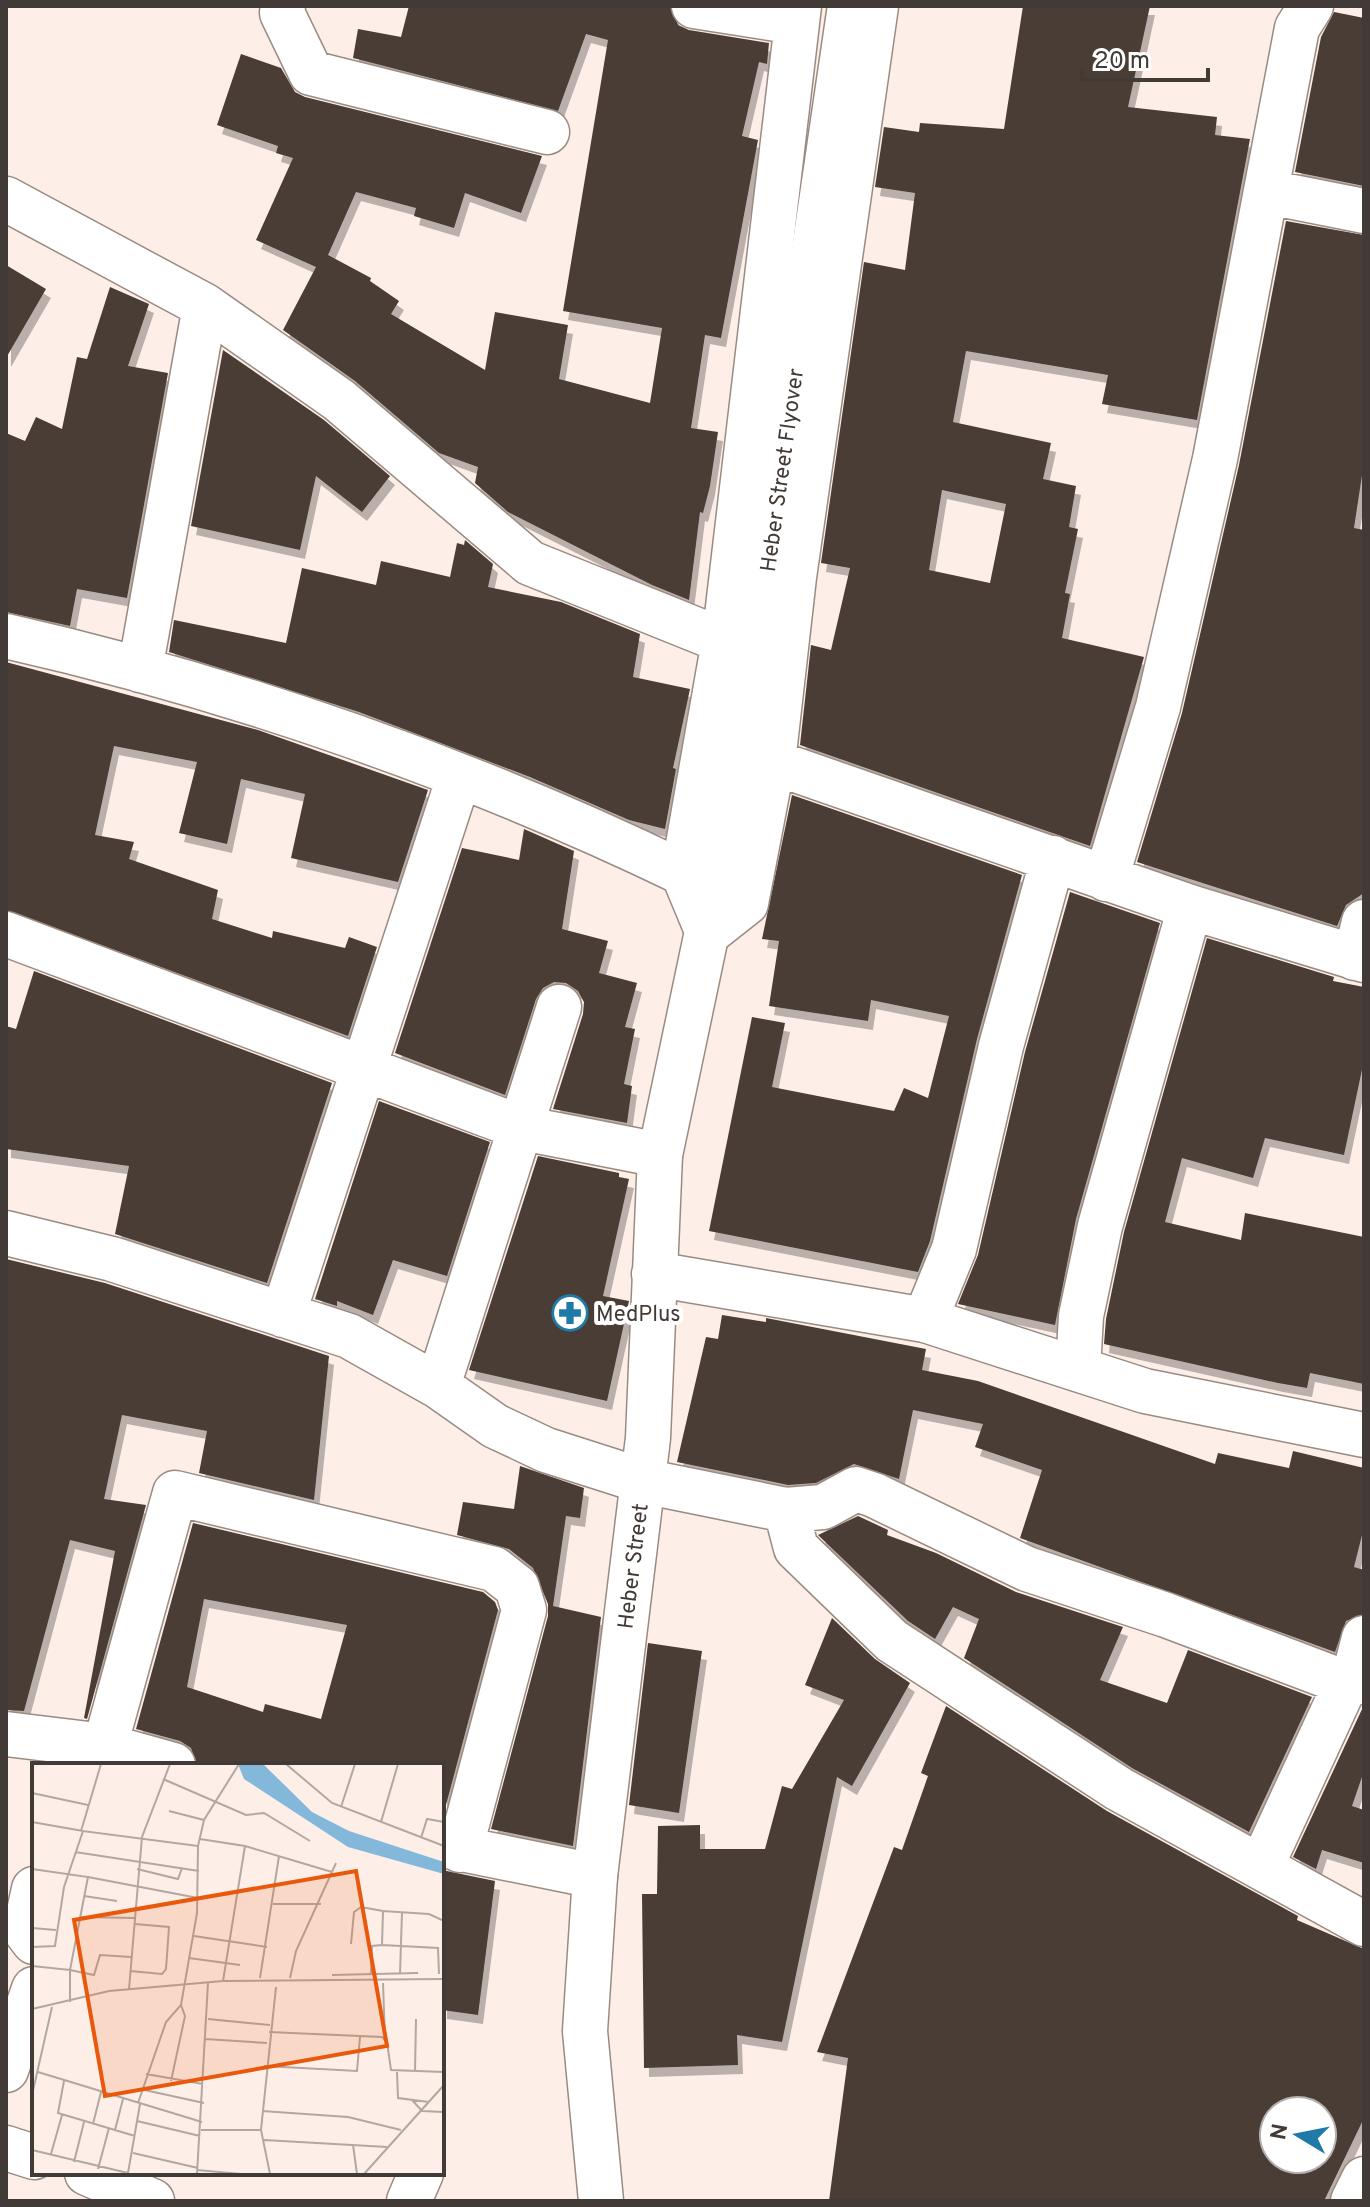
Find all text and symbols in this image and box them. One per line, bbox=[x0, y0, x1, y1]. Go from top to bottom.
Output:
scale bar bbox=[1082, 32, 1208, 82]
text: 20 m bbox=[1094, 47, 1150, 77]
street label: Heber Street Flyover bbox=[756, 366, 811, 574]
pharmacy icon: MedPlus bbox=[551, 1294, 589, 1332]
place label: MedPlus bbox=[596, 1302, 681, 1329]
street label: Heber Street bbox=[613, 1502, 656, 1631]
inset map bbox=[32, 1763, 444, 2175]
north arrow bbox=[1258, 2095, 1338, 2175]
text: N bbox=[1266, 2122, 1295, 2142]

